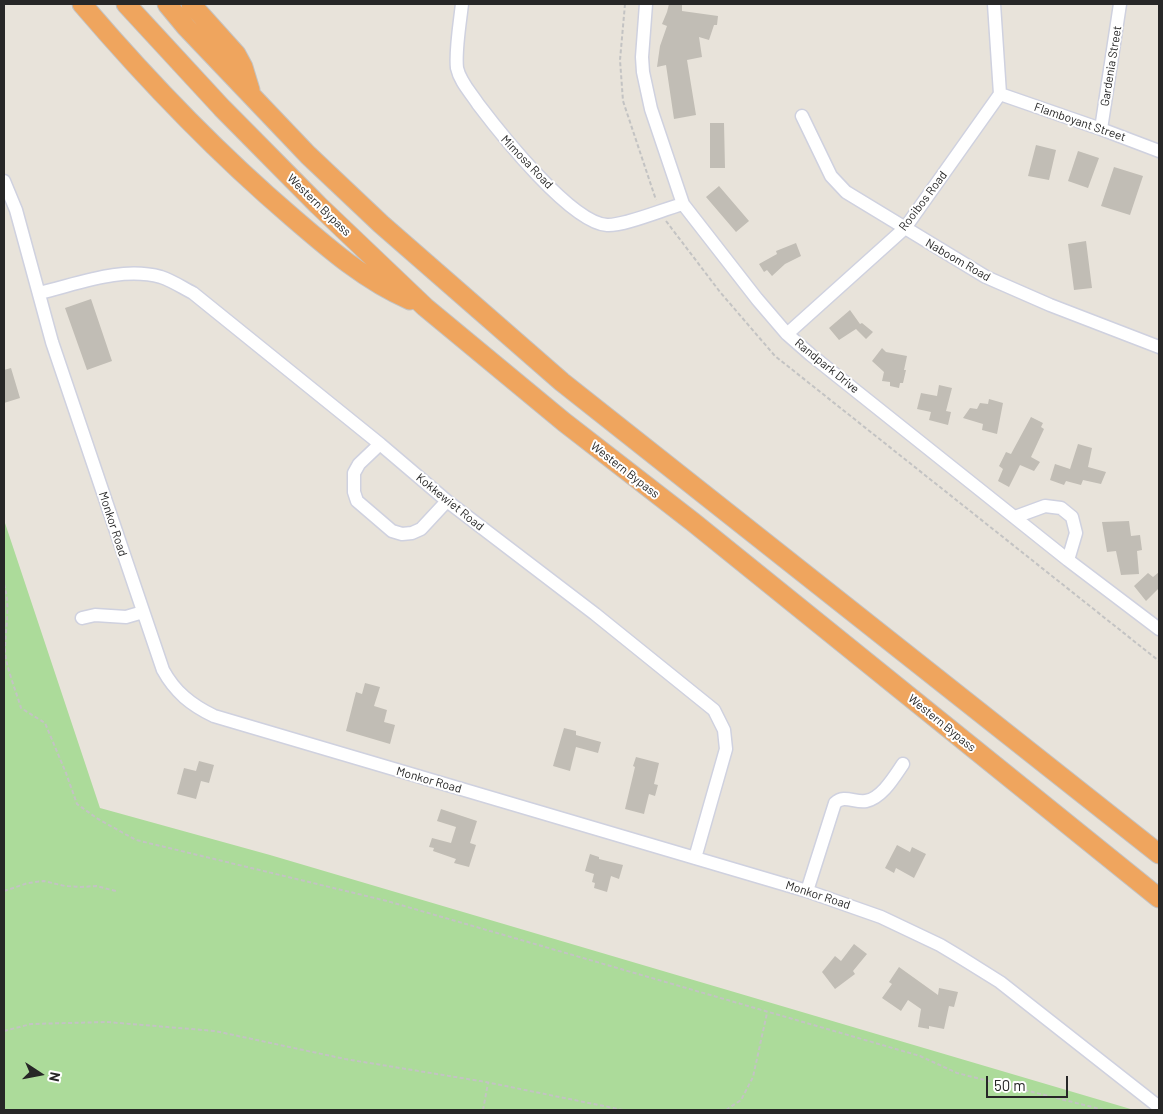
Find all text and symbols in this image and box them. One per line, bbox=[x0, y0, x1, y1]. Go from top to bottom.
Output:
street label: Gardenia Street bbox=[1098, 25, 1124, 107]
street label: Flamboyant Street bbox=[1032, 100, 1128, 144]
street label: Mimosa Road bbox=[498, 132, 556, 192]
street label: Rooibos Road bbox=[896, 168, 950, 234]
street label: Western Bypass bbox=[284, 171, 354, 239]
street label: Naboom Road bbox=[923, 236, 993, 284]
street label: Randpark Drive bbox=[792, 336, 862, 396]
street label: Western Bypass bbox=[588, 439, 662, 501]
street label: Kokkewiet Road bbox=[413, 470, 487, 534]
street label: Monkor Road bbox=[96, 490, 130, 558]
street label: Western Bypass bbox=[905, 691, 979, 755]
street label: Monkor Road bbox=[395, 764, 463, 796]
street label: Monkor Road bbox=[784, 878, 852, 912]
north arrow bbox=[15, 1049, 65, 1099]
scale bar bbox=[988, 1066, 1070, 1098]
text: N bbox=[46, 1071, 64, 1083]
text: 50 m bbox=[994, 1076, 1026, 1094]

